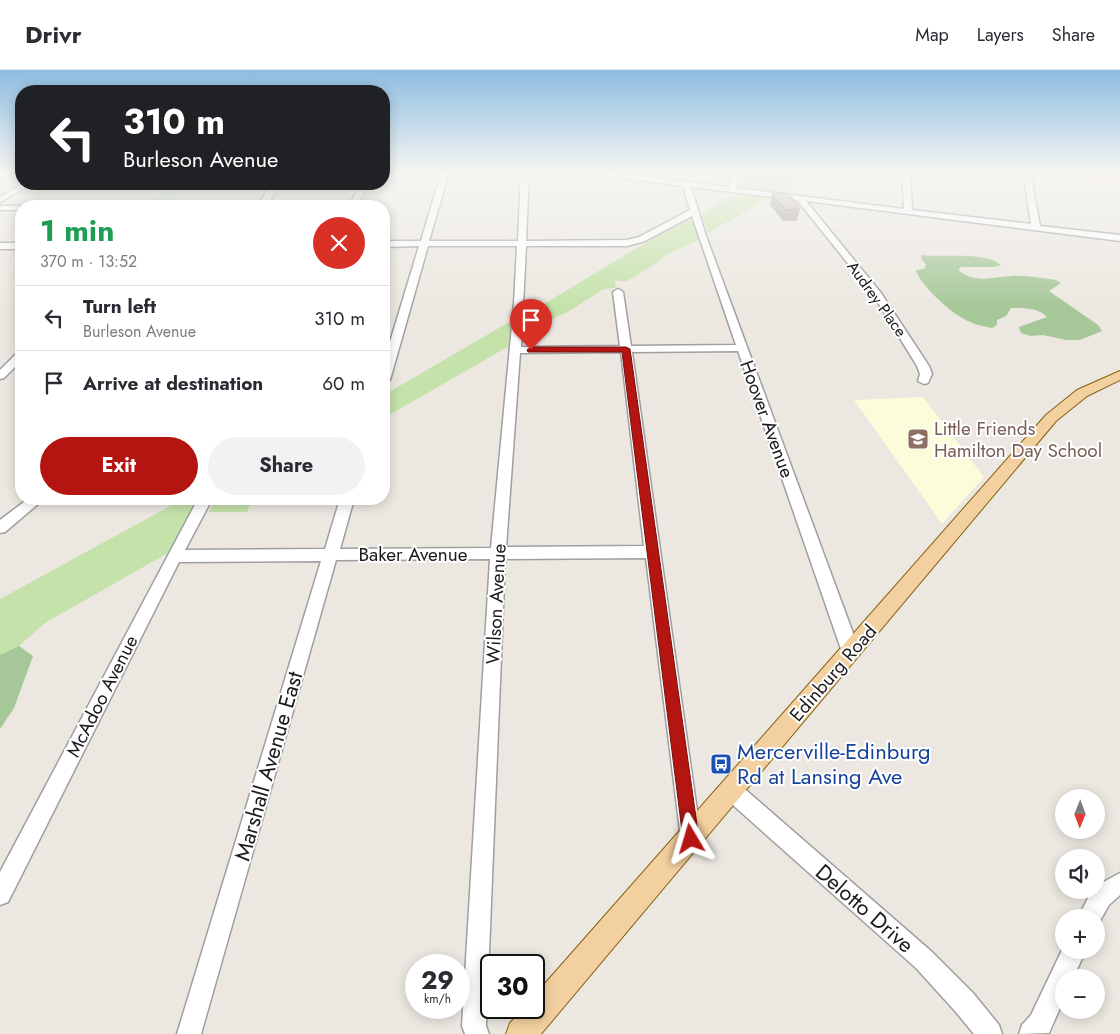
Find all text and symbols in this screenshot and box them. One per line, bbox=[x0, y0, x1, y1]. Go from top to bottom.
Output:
text: Drivr bbox=[25, 17, 82, 52]
text: Map bbox=[915, 22, 949, 48]
text: Layers bbox=[977, 22, 1024, 48]
text: Share bbox=[1052, 22, 1095, 48]
text: 310 m bbox=[123, 97, 225, 147]
icon: left bbox=[40, 105, 105, 170]
text: Burleson Avenue bbox=[123, 143, 278, 175]
text: 1 min bbox=[40, 209, 114, 252]
button: close bbox=[313, 217, 365, 269]
text: 370 m · 13:52 bbox=[40, 250, 137, 273]
street label: Audrey Place bbox=[842, 256, 912, 342]
text: Turn left bbox=[83, 293, 156, 320]
pin bbox=[510, 299, 552, 350]
icon: left bbox=[40, 304, 68, 332]
text: 310 m bbox=[314, 305, 365, 332]
icon: arrive bbox=[517, 306, 545, 334]
text: Burleson Avenue bbox=[83, 320, 196, 343]
street label: Hoover Avenue bbox=[733, 356, 801, 482]
icon: arrive bbox=[40, 369, 68, 397]
text: Arrive at destination bbox=[83, 370, 263, 397]
text: 60 m bbox=[322, 370, 365, 397]
place label: Little Friends Hamilton Day School bbox=[934, 415, 1102, 464]
school or university icon: Little Friends Hamilton Day School bbox=[906, 427, 930, 451]
button: Exit bbox=[40, 437, 198, 495]
button: Share bbox=[208, 437, 365, 495]
street label: Baker Avenue bbox=[358, 541, 468, 568]
street label: Wilson Avenue bbox=[479, 543, 513, 665]
street label: Edinburg Road bbox=[783, 619, 883, 727]
street label: McAdoo Avenue bbox=[60, 630, 144, 762]
street label: Marshall Avenue East bbox=[226, 667, 311, 864]
place label: Mercerville-Edinburg Rd at Lansing Ave bbox=[737, 735, 931, 792]
bus stop icon: Mercerville-Edinburg Rd at Lansing Ave bbox=[709, 752, 733, 776]
north arrow bbox=[1055, 789, 1105, 839]
map controls bbox=[1055, 789, 1105, 1019]
position arrow bbox=[664, 812, 716, 864]
button: sound bbox=[1055, 849, 1105, 899]
street label: Delotto Drive bbox=[809, 856, 921, 960]
button: + bbox=[1055, 909, 1105, 959]
speed limit sign: 30 bbox=[480, 954, 545, 1019]
text: 29 bbox=[421, 962, 454, 998]
button: − bbox=[1055, 969, 1105, 1019]
text: km/h bbox=[424, 990, 451, 1008]

